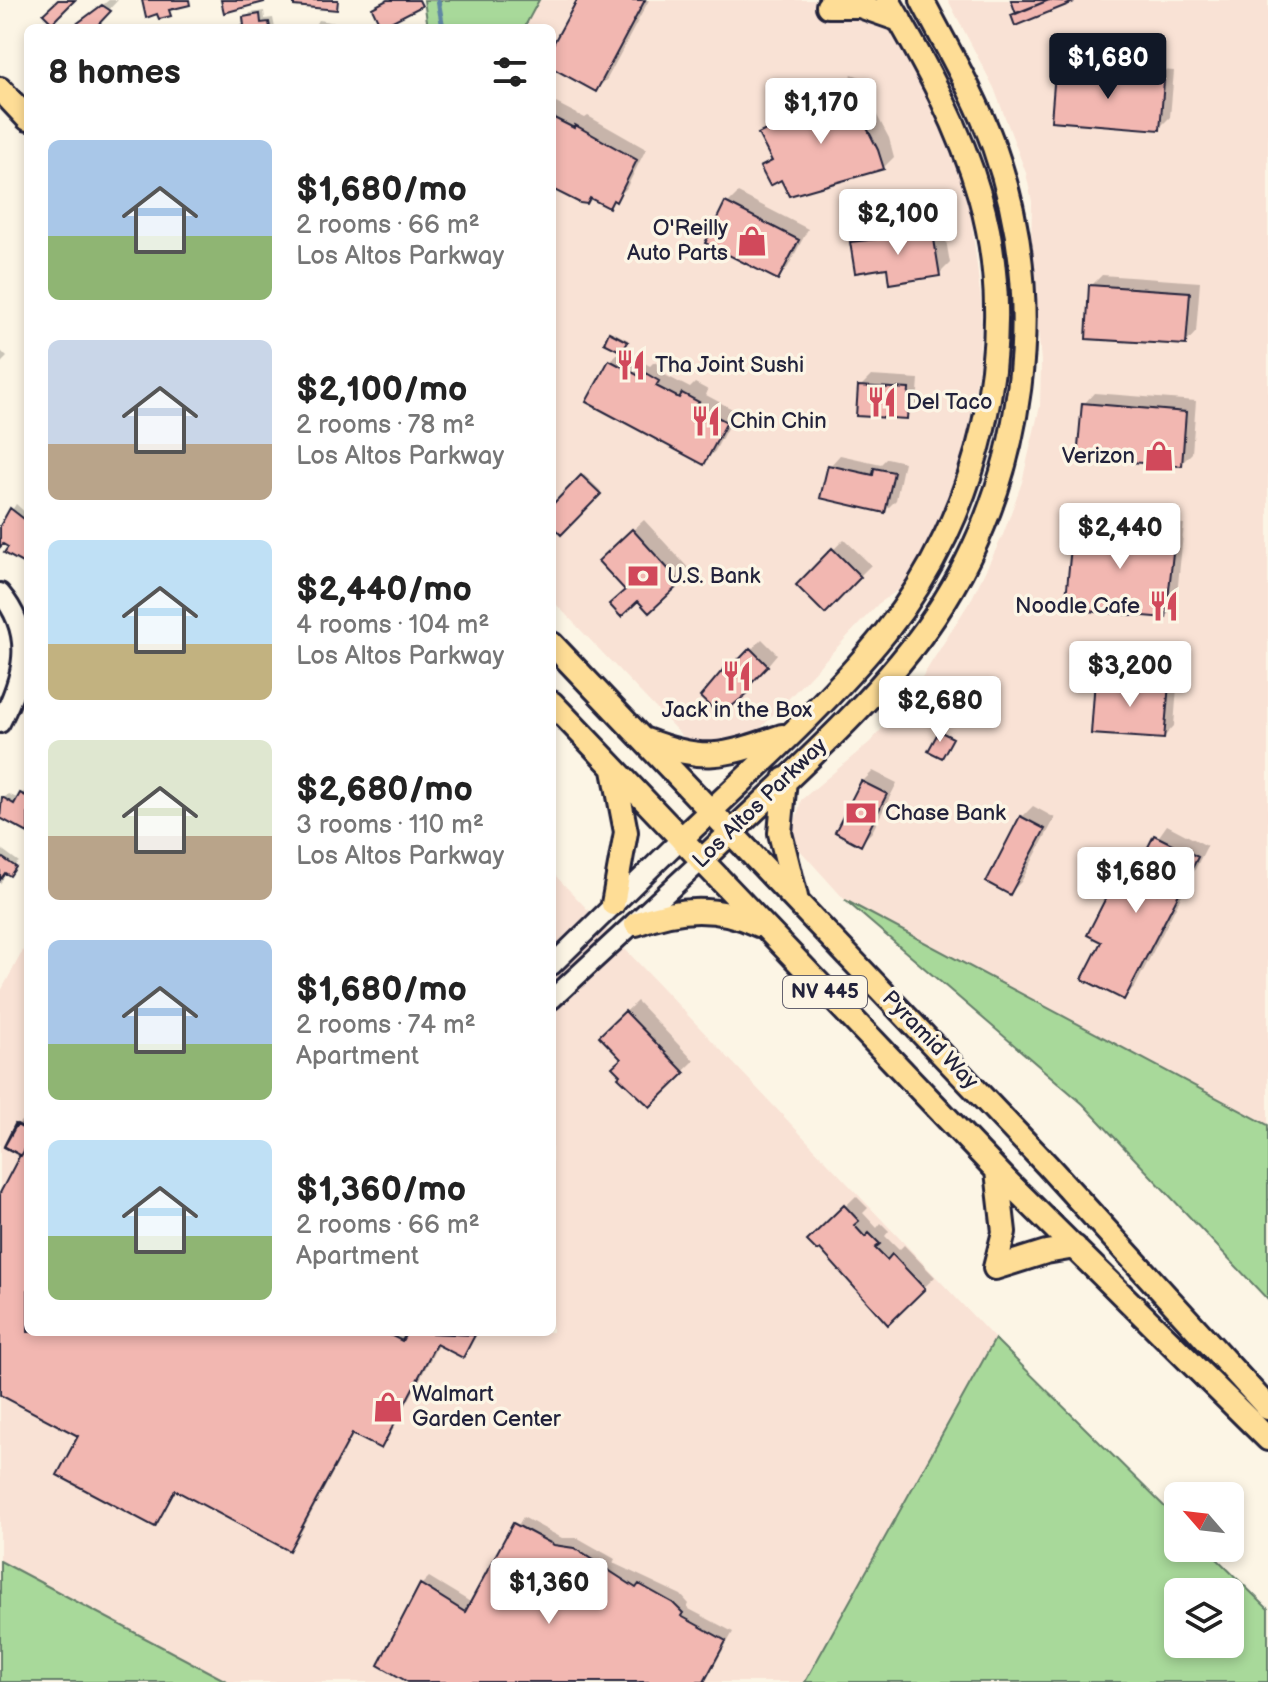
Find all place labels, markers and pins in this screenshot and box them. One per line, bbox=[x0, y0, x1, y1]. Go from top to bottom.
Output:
pin: $1,680 bbox=[1043, 33, 1173, 101]
pin: $1,170 bbox=[756, 78, 886, 146]
pin: $2,100 bbox=[833, 189, 963, 257]
place label: O'Reilly Auto Parts bbox=[627, 215, 728, 267]
shop icon: O'Reilly Auto Parts bbox=[735, 224, 769, 258]
restaurant icon: Tha Joint Sushi bbox=[614, 348, 648, 382]
place label: Tha Joint Sushi bbox=[655, 352, 804, 379]
restaurant icon: Del Taco bbox=[865, 385, 899, 419]
place label: Del Taco bbox=[906, 389, 993, 416]
restaurant icon: Chin Chin bbox=[689, 404, 723, 438]
place label: Chin Chin bbox=[730, 408, 827, 435]
shop icon: Verizon bbox=[1142, 439, 1176, 473]
place label: Verizon bbox=[1062, 443, 1135, 470]
pin: $2,440 bbox=[1055, 503, 1185, 571]
bank icon: U.S. Bank bbox=[626, 559, 660, 593]
place label: U.S. Bank bbox=[667, 563, 761, 590]
restaurant icon: Noodle Cafe bbox=[1147, 589, 1181, 623]
place label: Noodle Cafe bbox=[1015, 593, 1140, 620]
pin: $3,200 bbox=[1065, 641, 1195, 709]
restaurant icon: Jack in the Box bbox=[720, 659, 754, 693]
pin: $2,680 bbox=[875, 676, 1005, 744]
place label: Jack in the Box bbox=[662, 697, 813, 724]
bank icon: Chase Bank bbox=[844, 796, 878, 830]
place label: Chase Bank bbox=[885, 800, 1006, 827]
pin: $1,680 bbox=[1071, 847, 1201, 915]
place label: Walmart Garden Center bbox=[412, 1381, 562, 1433]
shop icon: Walmart Garden Center bbox=[371, 1390, 405, 1424]
pin: $1,360 bbox=[484, 1558, 614, 1626]

